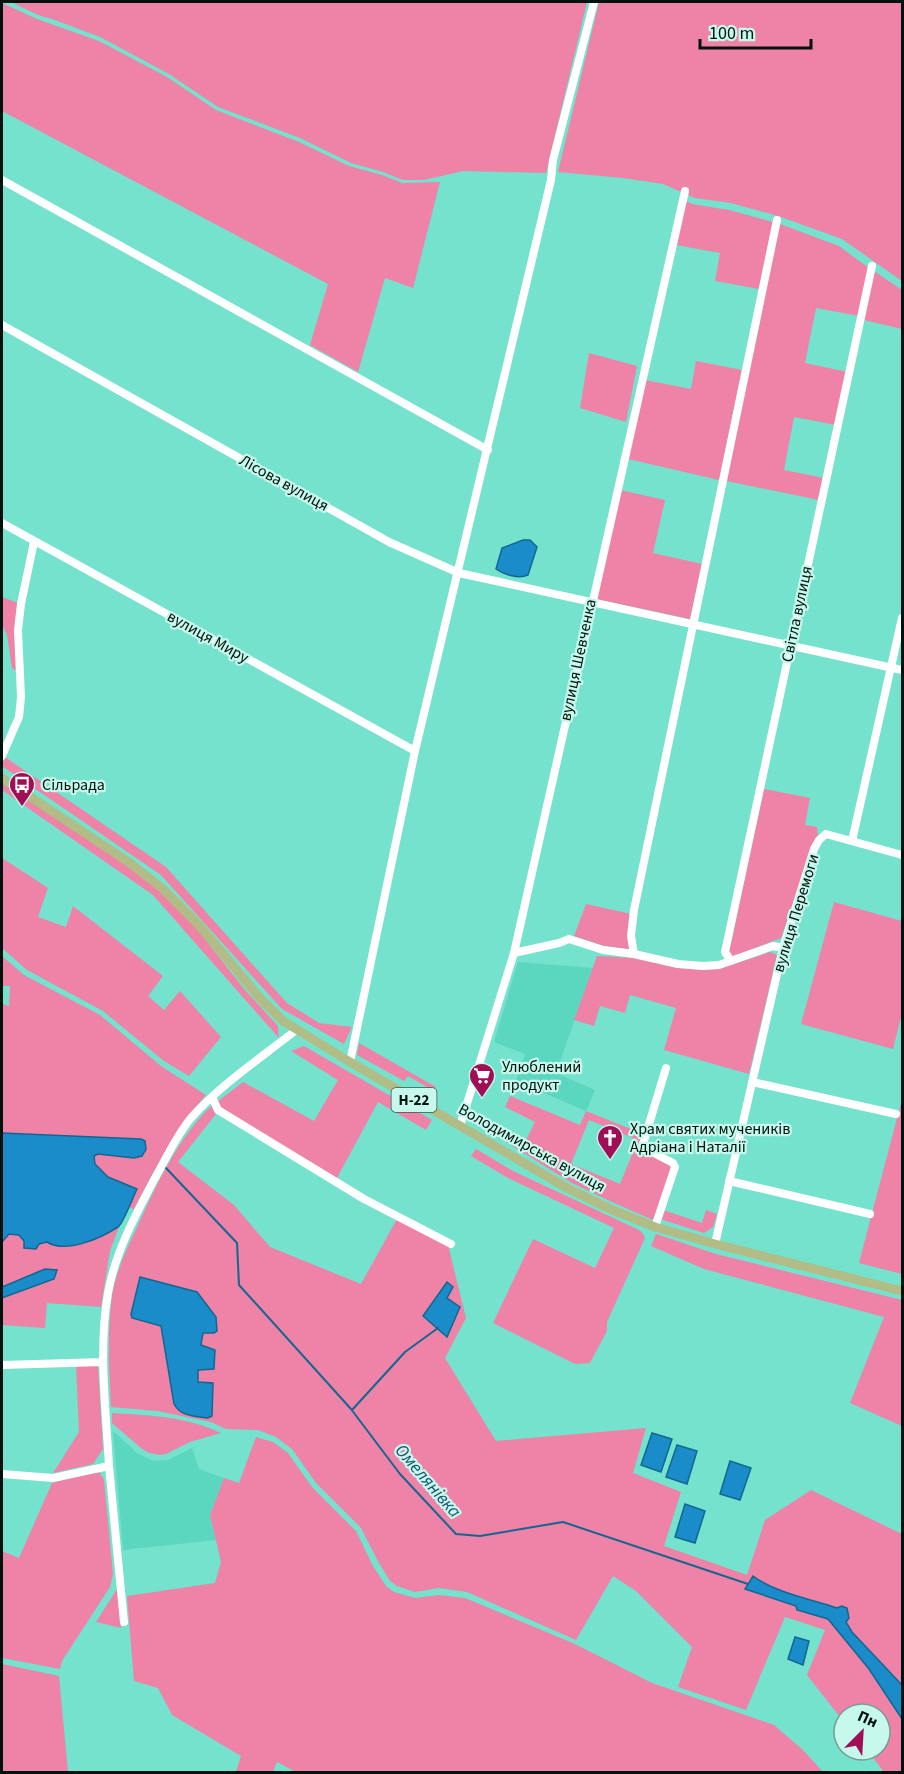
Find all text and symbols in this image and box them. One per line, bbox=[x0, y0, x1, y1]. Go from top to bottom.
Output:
scale bar bbox=[700, 12, 811, 50]
text: 100 m bbox=[709, 21, 754, 46]
street label: Лісова вулиця bbox=[235, 449, 333, 517]
street label: Світла вулиця bbox=[776, 564, 818, 664]
street label: вулиця Шевченка bbox=[554, 597, 602, 723]
street label: вулиця Миру bbox=[163, 605, 253, 669]
bus stop icon: Сільрада bbox=[7, 770, 37, 808]
place label: Сільрада bbox=[42, 774, 105, 796]
street label: вулиця Перемоги bbox=[768, 851, 824, 975]
place label: Улюблений продукт bbox=[502, 1056, 581, 1096]
supermarket icon: Улюблений продукт bbox=[467, 1061, 497, 1099]
road number: Н-22 bbox=[392, 1088, 436, 1112]
street label: Володимирська вулиця bbox=[454, 1098, 610, 1198]
place label: Храм святих мучеників Адріана і Наталії bbox=[630, 1118, 790, 1158]
church icon: Храм святих мучеників Адріана і Наталії bbox=[595, 1123, 625, 1161]
water label: Омелянівка bbox=[389, 1439, 467, 1523]
north arrow bbox=[832, 1702, 892, 1762]
text: Пн bbox=[854, 1705, 881, 1733]

